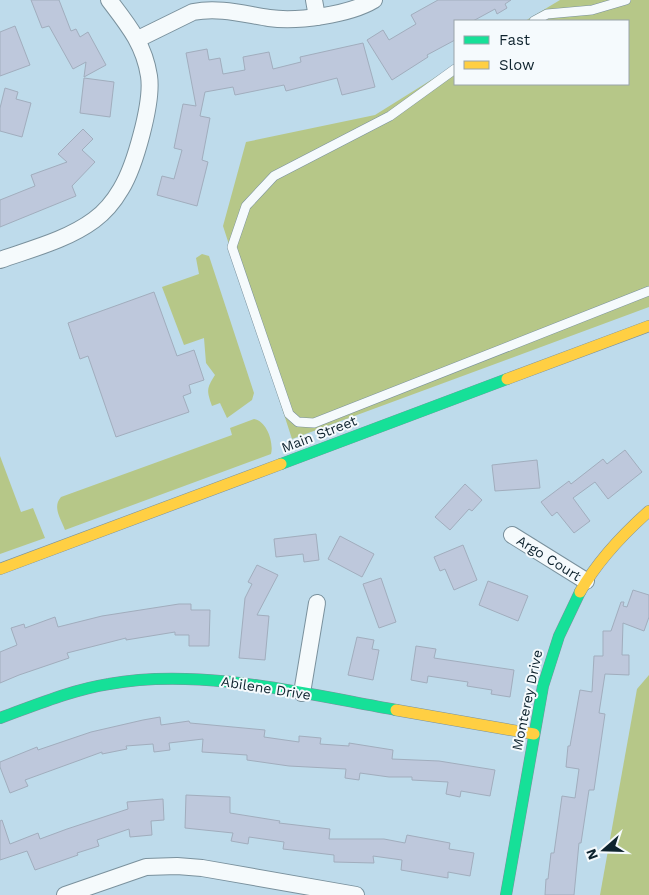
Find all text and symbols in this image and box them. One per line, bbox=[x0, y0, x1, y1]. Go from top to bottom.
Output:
legend bbox=[454, 20, 629, 85]
text: Fast bbox=[499, 31, 531, 49]
text: Slow bbox=[499, 56, 535, 74]
street label: Main Street bbox=[279, 412, 359, 456]
street label: Argo Court bbox=[514, 532, 584, 584]
street label: Monterey Drive bbox=[509, 648, 545, 752]
street label: Abilene Drive bbox=[220, 673, 312, 703]
north arrow bbox=[579, 825, 629, 875]
text: N bbox=[582, 847, 601, 862]

